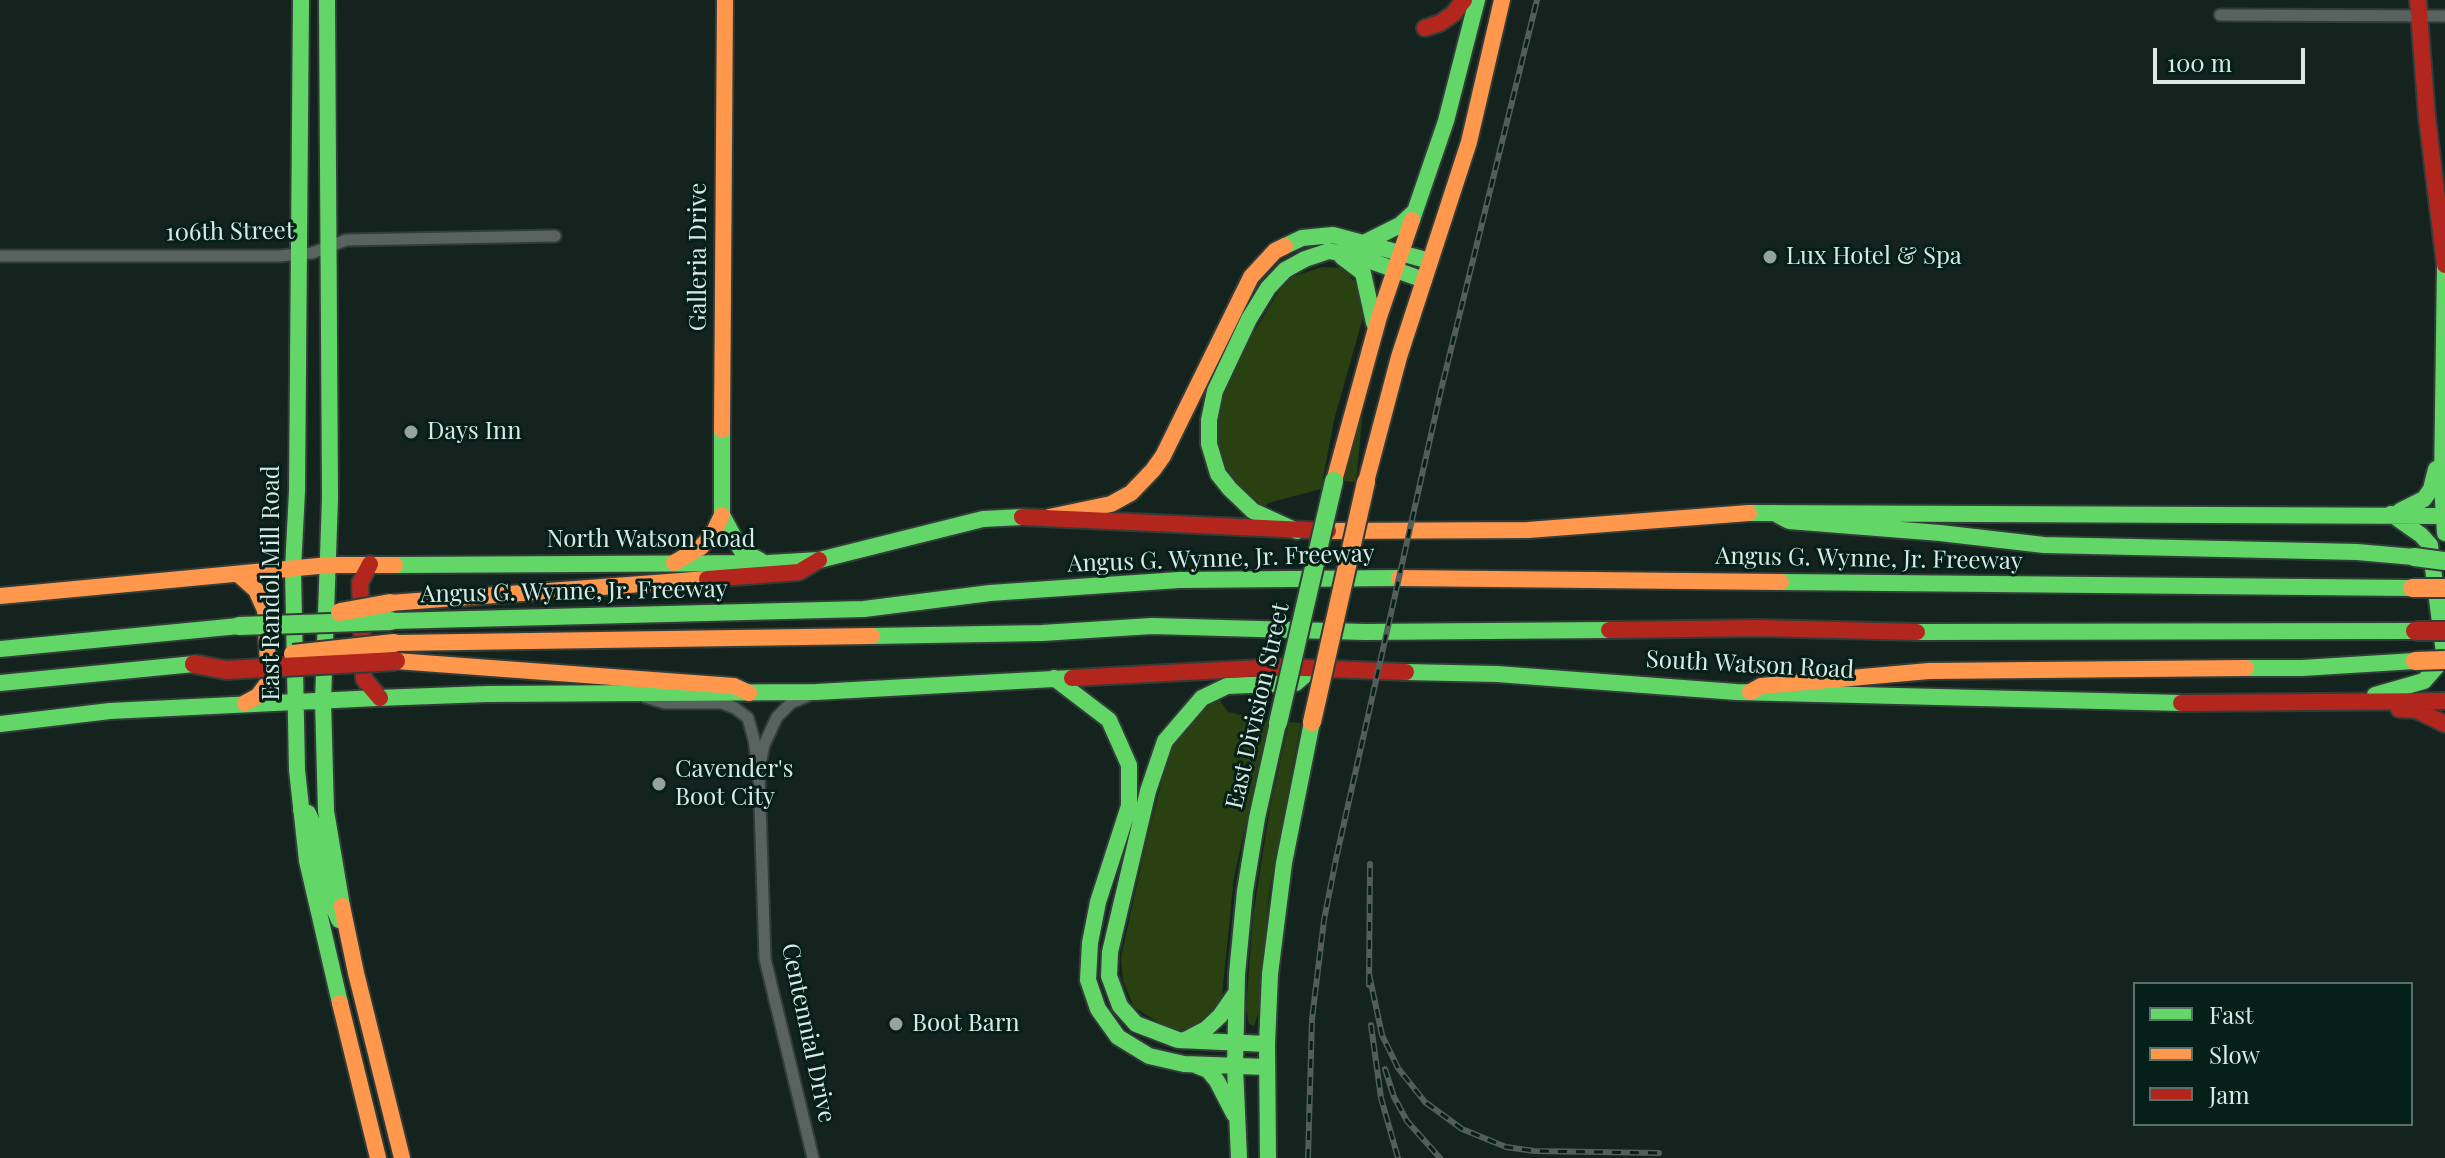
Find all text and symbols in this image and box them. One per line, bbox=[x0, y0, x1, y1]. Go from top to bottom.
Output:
scale bar bbox=[2157, 32, 2309, 82]
text: 100 m bbox=[2167, 46, 2232, 78]
street label: Galleria Drive bbox=[685, 183, 713, 331]
street label: 106th Street bbox=[165, 216, 295, 248]
place label: Lux Hotel & Spa bbox=[1786, 243, 1962, 271]
marker: Lux Hotel & Spa bbox=[1761, 248, 1779, 266]
place label: Days Inn bbox=[427, 418, 521, 446]
marker: Days Inn bbox=[402, 423, 420, 441]
street label: East Randol Mill Road bbox=[258, 465, 286, 701]
street label: North Watson Road bbox=[547, 526, 755, 554]
street label: Angus G. Wynne, Jr. Freeway bbox=[1067, 539, 1375, 579]
street label: Angus G. Wynne, Jr. Freeway bbox=[1715, 542, 2023, 576]
street label: Angus G. Wynne, Jr. Freeway bbox=[420, 575, 728, 609]
street label: East Division Street bbox=[1220, 600, 1296, 812]
street label: South Watson Road bbox=[1645, 645, 1855, 685]
place label: Cavender's Boot City bbox=[675, 756, 793, 812]
marker: Cavender's Boot City bbox=[650, 775, 668, 793]
street label: Centennial Drive bbox=[775, 941, 841, 1125]
legend bbox=[2133, 982, 2413, 1126]
text: Fast bbox=[2209, 998, 2254, 1030]
place label: Boot Barn bbox=[912, 1010, 1020, 1038]
marker: Boot Barn bbox=[887, 1015, 905, 1033]
text: Slow bbox=[2209, 1038, 2260, 1070]
text: Jam bbox=[2209, 1078, 2250, 1110]

